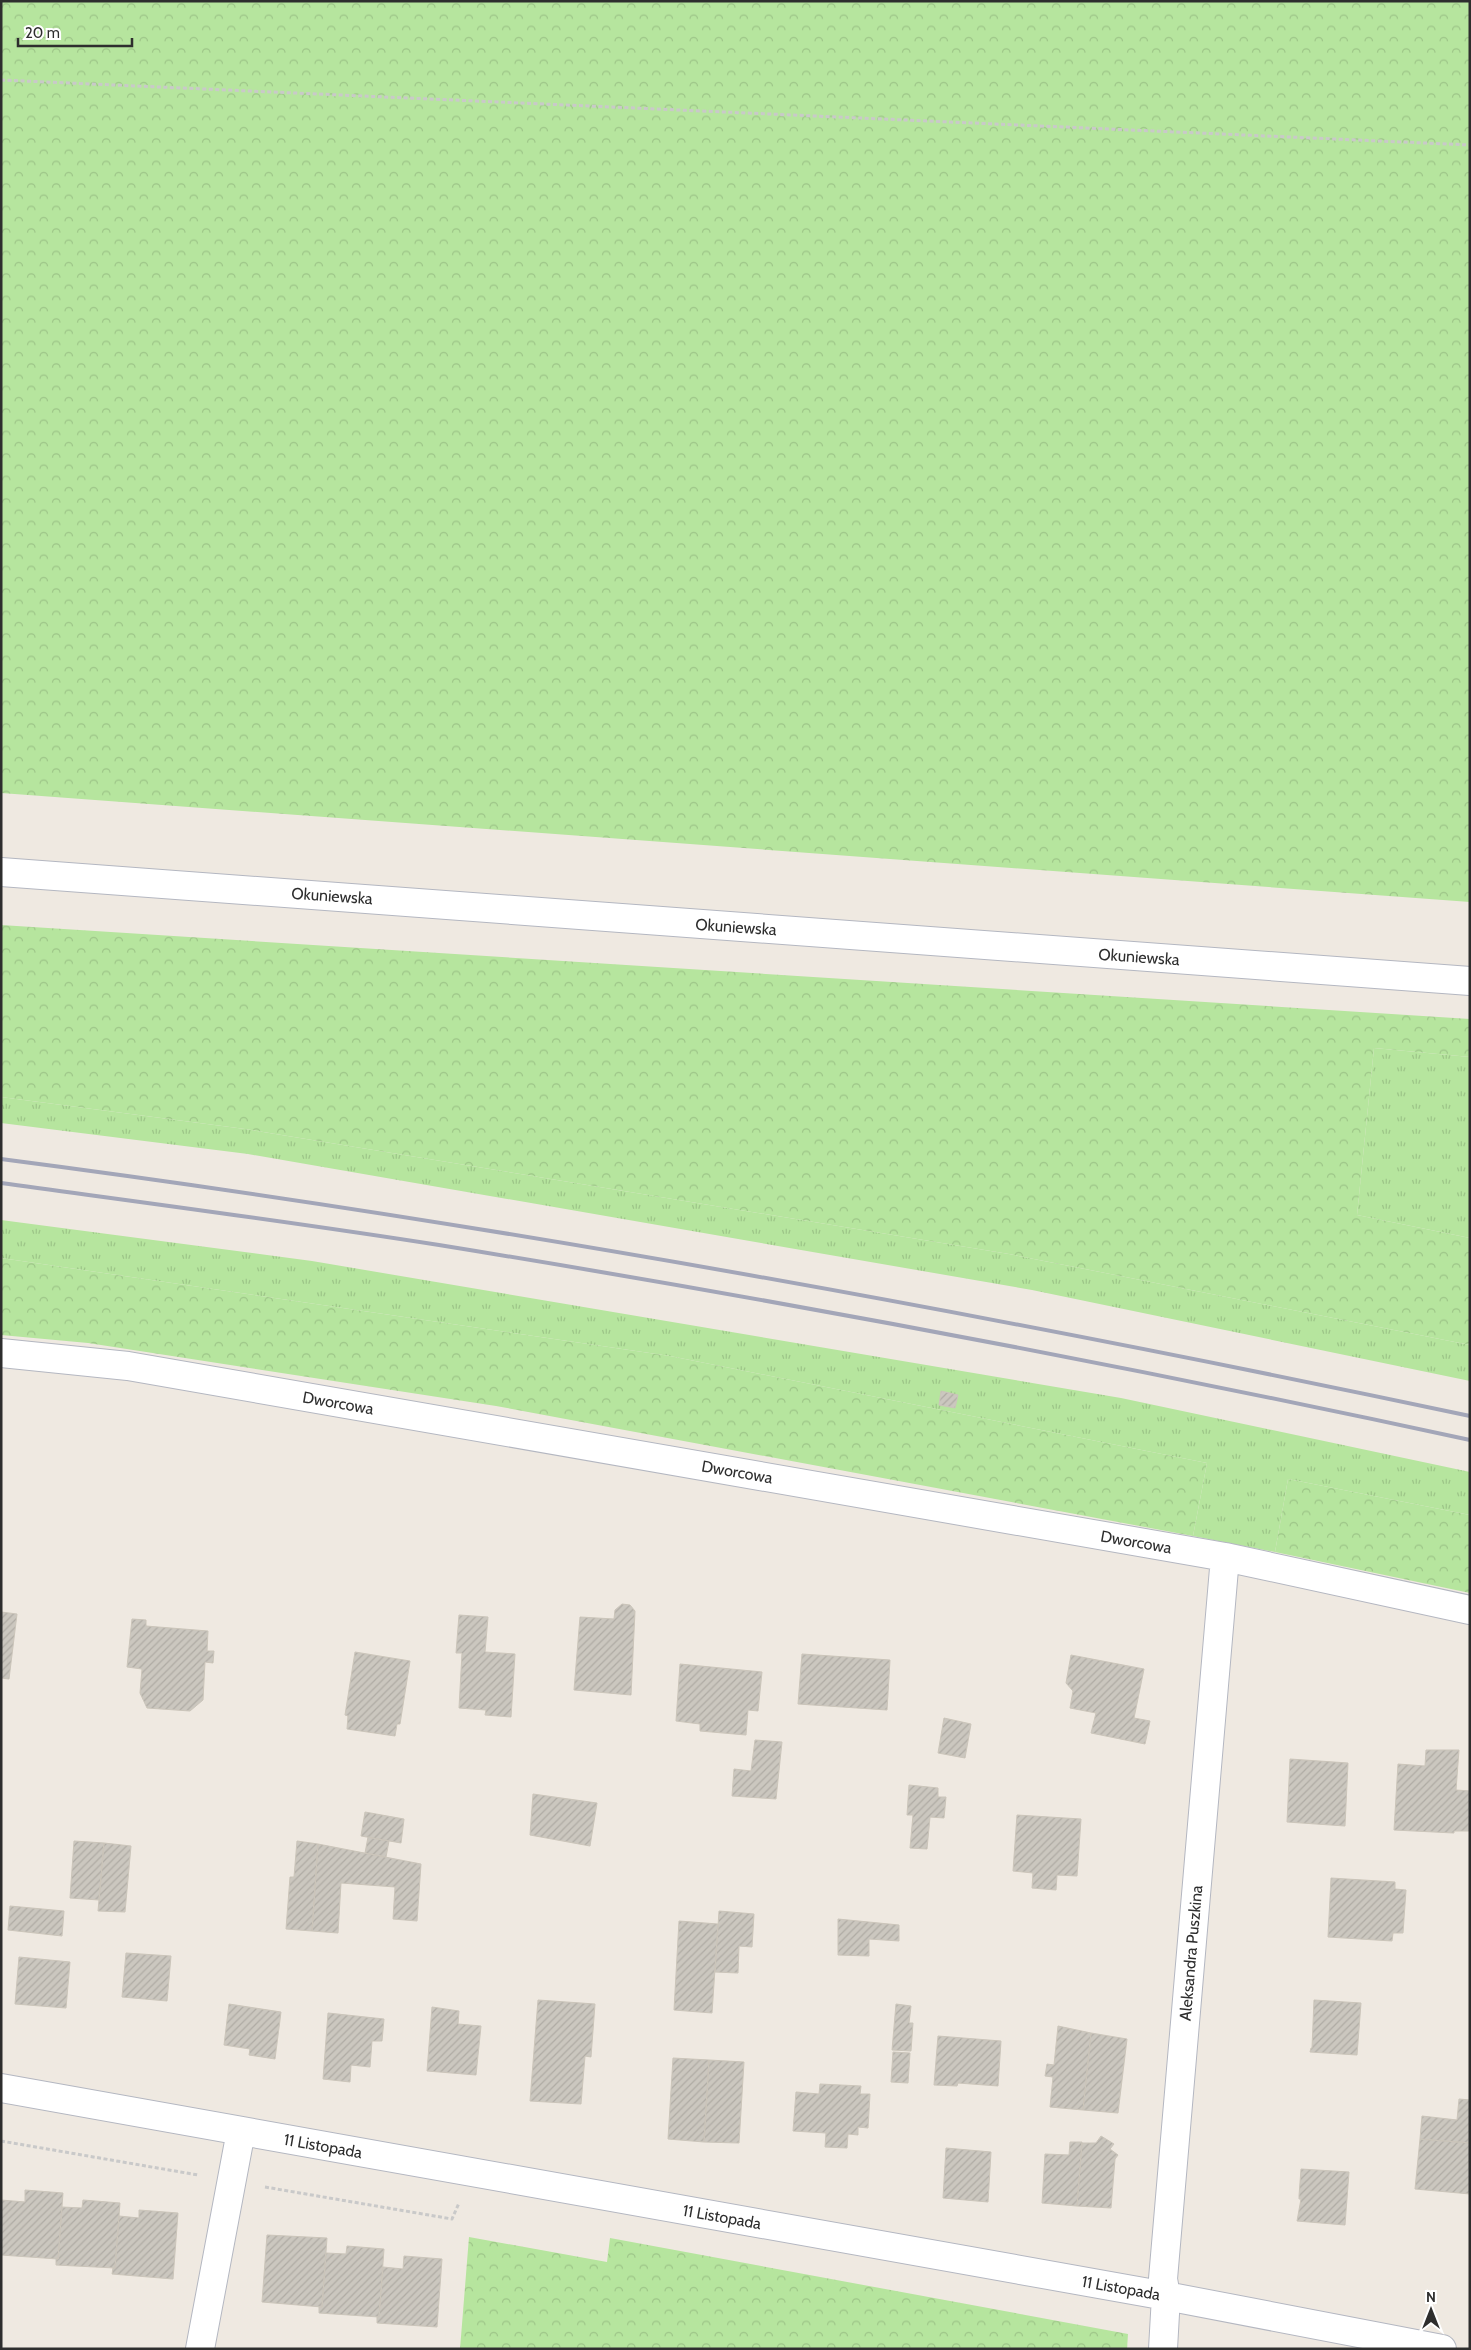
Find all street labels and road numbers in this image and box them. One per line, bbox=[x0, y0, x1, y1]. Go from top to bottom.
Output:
street label: Okuniewska bbox=[291, 884, 374, 908]
street label: Okuniewska bbox=[695, 915, 778, 939]
street label: Okuniewska bbox=[1098, 945, 1181, 969]
street label: Dworcowa bbox=[301, 1387, 375, 1419]
street label: Dworcowa bbox=[700, 1456, 774, 1488]
street label: Dworcowa bbox=[1099, 1526, 1173, 1558]
street label: Aleksandra Puszkina bbox=[1176, 1884, 1206, 2022]
street label: 11 Listopada bbox=[282, 2130, 364, 2162]
street label: 11 Listopada bbox=[681, 2201, 763, 2233]
street label: 11 Listopada bbox=[1080, 2272, 1162, 2304]

